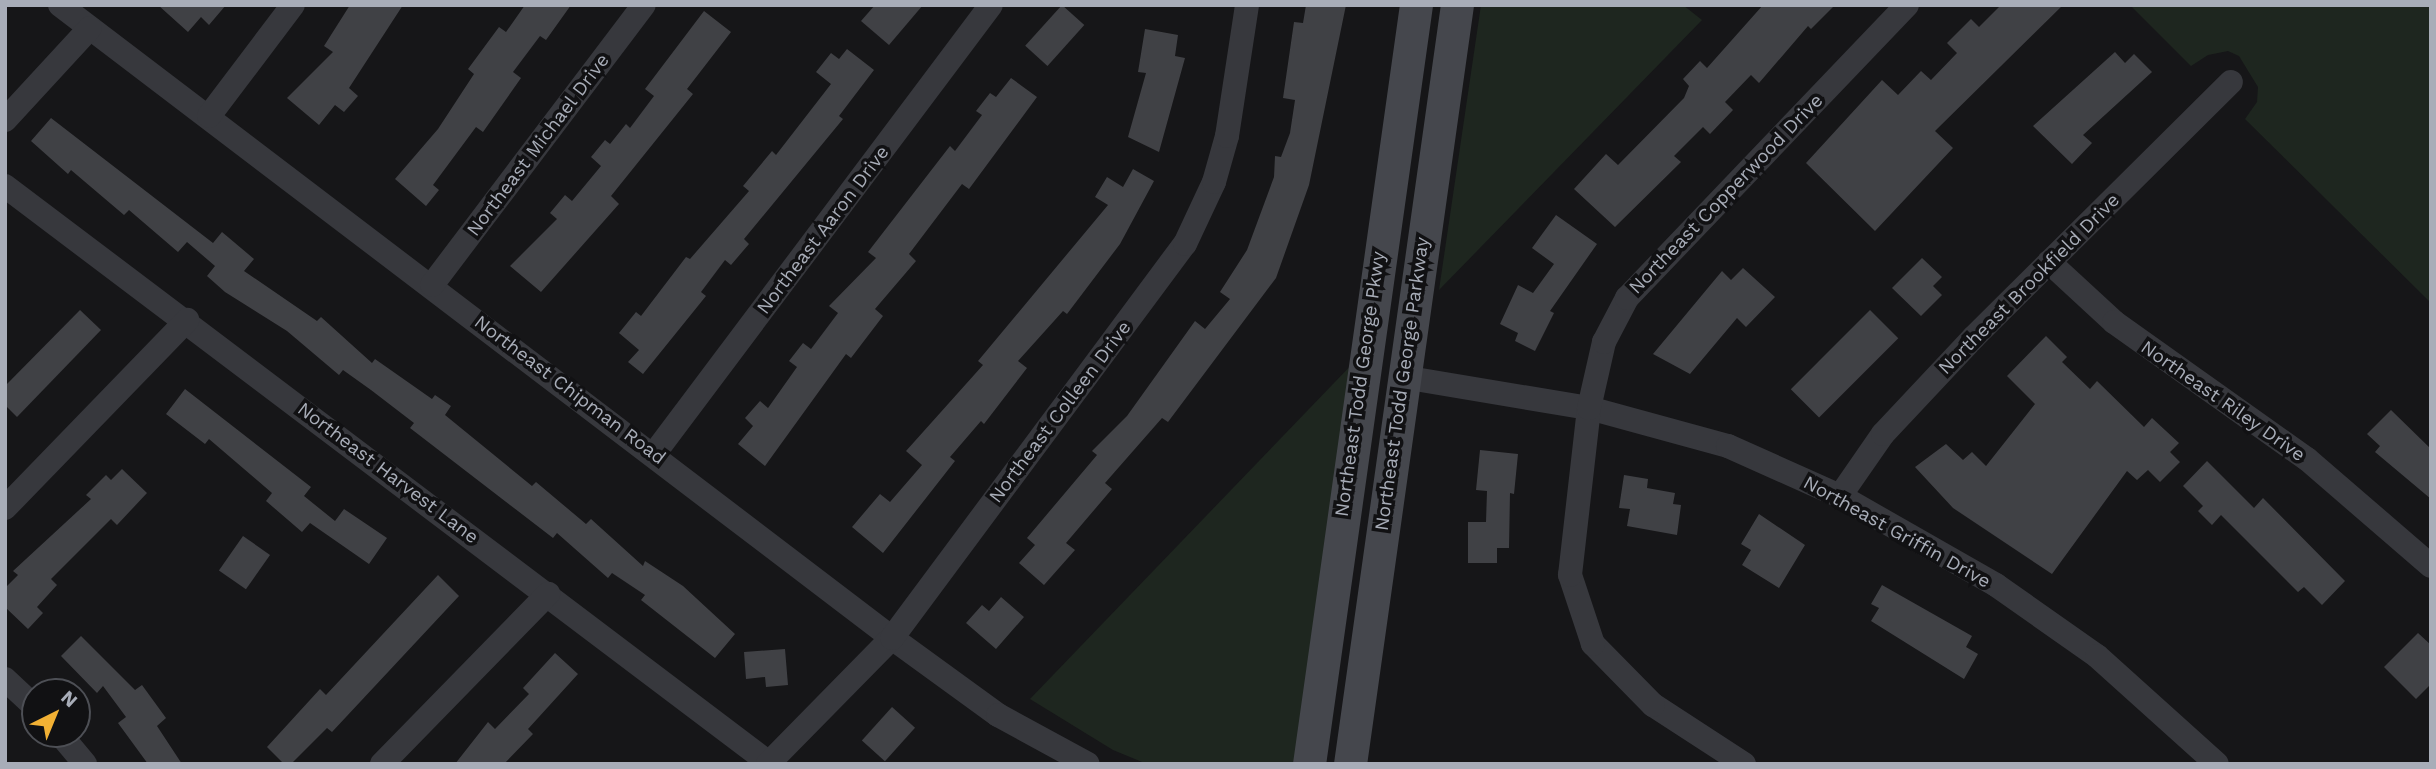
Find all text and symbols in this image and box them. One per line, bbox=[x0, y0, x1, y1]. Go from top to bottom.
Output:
street label: Northeast Michael Drive bbox=[462, 49, 614, 241]
street label: Northeast Copperwood Drive bbox=[1624, 89, 1828, 299]
street label: Northeast Aaron Drive bbox=[752, 141, 894, 319]
street label: Northeast Brookfield Drive bbox=[1934, 189, 2124, 379]
street label: Northeast Todd George Parkway bbox=[1370, 235, 1434, 533]
street label: Northeast Todd George Pkwy bbox=[1330, 250, 1390, 518]
street label: Northeast Chipman Road bbox=[470, 311, 670, 469]
street label: Northeast Colleen Drive bbox=[984, 317, 1136, 507]
street label: Northeast Riley Drive bbox=[2136, 336, 2310, 466]
street label: Northeast Harvest Lane bbox=[293, 397, 483, 549]
street label: Northeast Griffin Drive bbox=[1800, 471, 1994, 593]
north arrow bbox=[21, 678, 91, 748]
text: N bbox=[56, 686, 82, 712]

